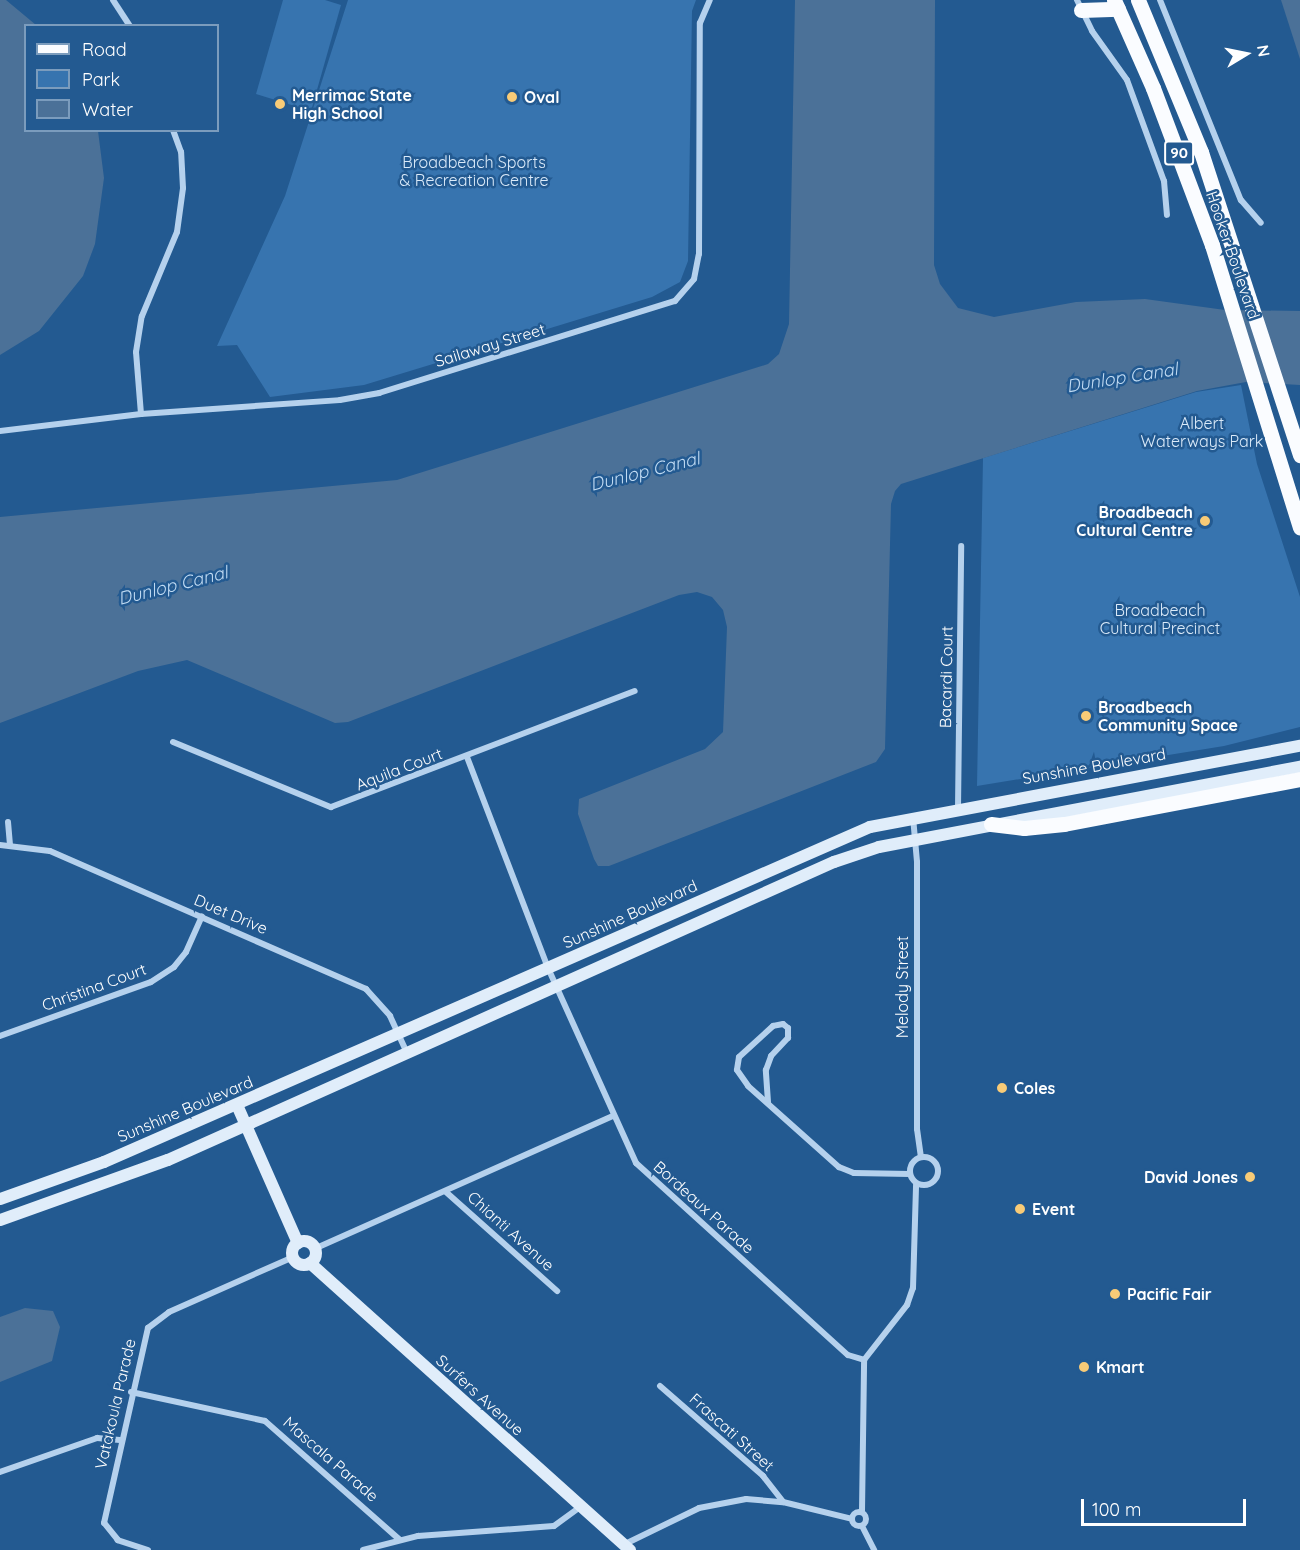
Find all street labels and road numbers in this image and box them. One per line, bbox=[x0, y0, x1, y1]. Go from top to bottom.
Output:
road number: 90 bbox=[1164, 141, 1194, 165]
street label: Hooker Boulevard bbox=[1202, 189, 1264, 321]
street label: Sailaway Street bbox=[433, 319, 547, 371]
street label: Bacardi Court bbox=[936, 626, 956, 728]
street label: Aquila Court bbox=[353, 744, 445, 794]
street label: Sunshine Boulevard bbox=[1021, 744, 1167, 788]
street label: Sunshine Boulevard bbox=[560, 876, 700, 952]
street label: Duet Drive bbox=[191, 890, 271, 938]
street label: Melody Street bbox=[892, 936, 912, 1038]
street label: Christina Court bbox=[39, 959, 149, 1015]
street label: Sunshine Boulevard bbox=[114, 1072, 256, 1146]
street label: Bordeaux Parade bbox=[650, 1157, 758, 1257]
street label: Chianti Avenue bbox=[464, 1187, 558, 1275]
street label: Vatakoula Parade bbox=[91, 1337, 139, 1471]
street label: Surfers Avenue bbox=[432, 1351, 528, 1439]
street label: Frascati Street bbox=[686, 1389, 778, 1475]
street label: Mascala Parade bbox=[280, 1412, 382, 1506]

